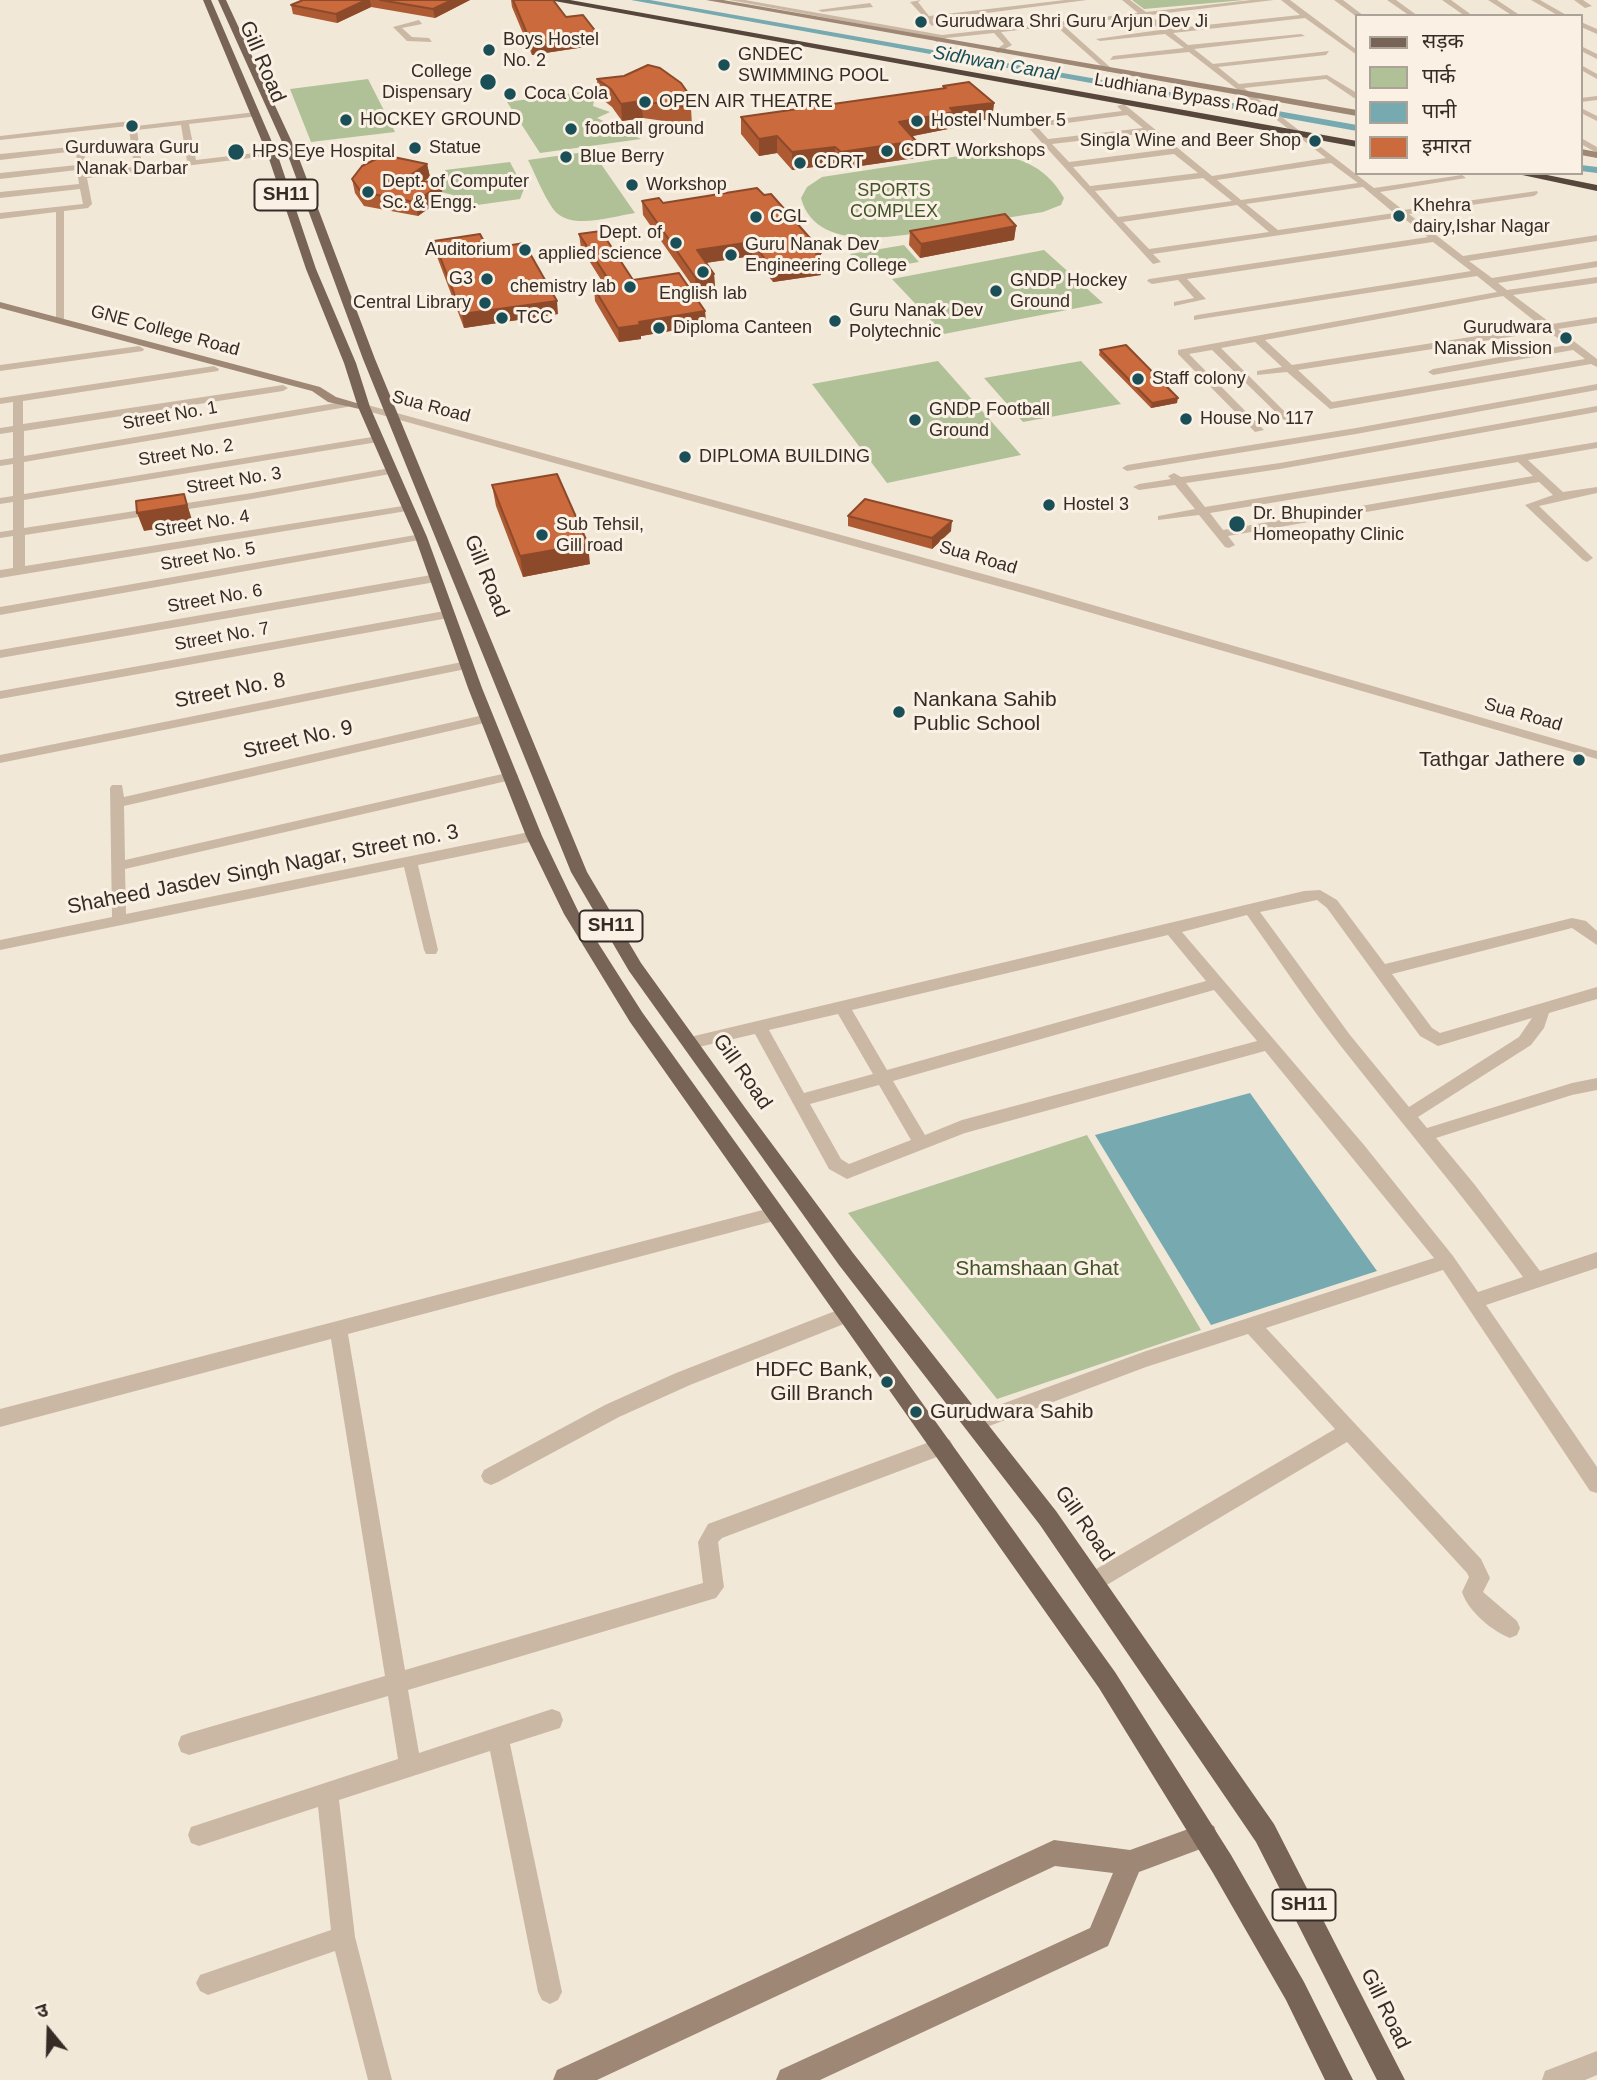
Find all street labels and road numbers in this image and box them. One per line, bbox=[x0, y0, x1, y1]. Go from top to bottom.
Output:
street label: Gill Road bbox=[234, 17, 290, 107]
street label: Ludhiana Bypass Road bbox=[1092, 69, 1280, 123]
road number: SH11 bbox=[254, 180, 318, 210]
street label: GNE College Road bbox=[88, 301, 242, 361]
street label: Sua Road bbox=[390, 386, 472, 428]
street label: Street No. 1 bbox=[121, 397, 219, 435]
street label: Street No. 2 bbox=[137, 435, 235, 471]
street label: Street No. 3 bbox=[185, 463, 283, 499]
street label: Street No. 4 bbox=[153, 506, 251, 542]
street label: Gill Road bbox=[458, 531, 514, 621]
street label: Sua Road bbox=[937, 537, 1019, 579]
street label: Street No. 5 bbox=[159, 538, 257, 576]
street label: Street No. 6 bbox=[166, 580, 264, 618]
street label: Street No. 7 bbox=[173, 618, 271, 656]
street label: Street No. 8 bbox=[173, 668, 287, 714]
street label: Sua Road bbox=[1482, 694, 1564, 736]
street label: Street No. 9 bbox=[241, 715, 355, 765]
street label: Shaheed Jasdev Singh Nagar, Street no. 3 bbox=[65, 820, 461, 920]
road number: SH11 bbox=[580, 910, 642, 942]
street label: Gill Road bbox=[707, 1029, 777, 1115]
street label: Gill Road bbox=[1049, 1481, 1119, 1567]
road number: SH11 bbox=[1272, 1890, 1336, 1921]
street label: Gill Road bbox=[1355, 1965, 1415, 2053]

